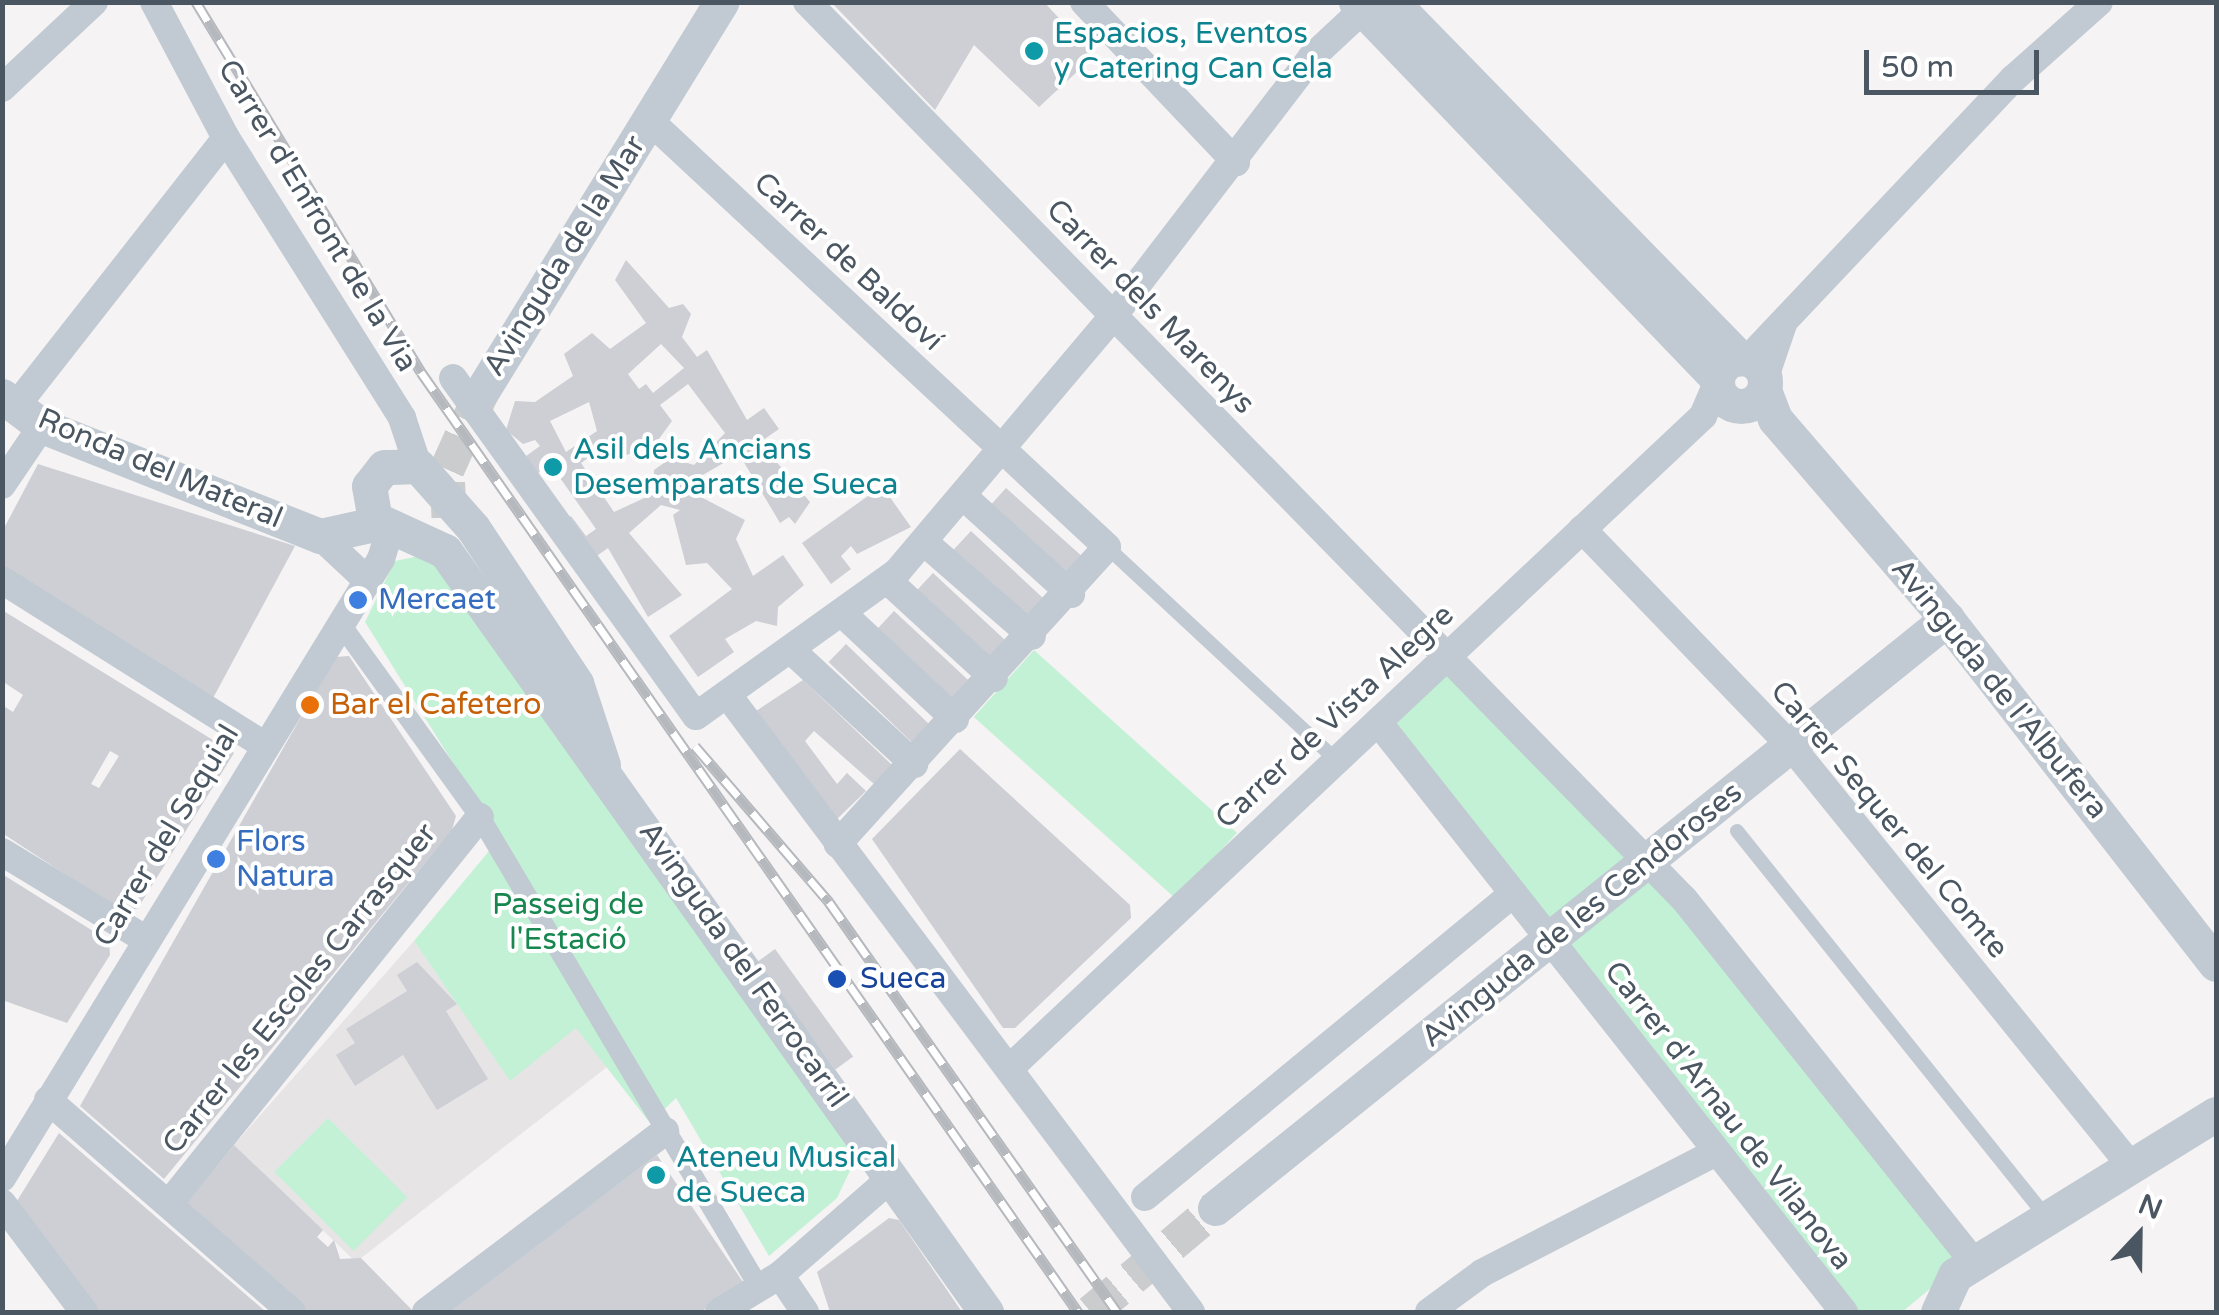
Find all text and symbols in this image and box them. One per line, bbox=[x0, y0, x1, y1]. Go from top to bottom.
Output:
place label: Espacios, Eventos y Catering Can Cela bbox=[1054, 16, 1333, 86]
scale bar bbox=[1869, 30, 2044, 92]
marker: Espacios, Eventos y Catering Can Cela bbox=[1023, 40, 1045, 62]
text: 50 m bbox=[1881, 49, 1954, 86]
street label: Carrer d'Enfront de la Via bbox=[210, 54, 424, 378]
street label: Avinguda de la Mar bbox=[476, 129, 654, 383]
street label: Carrer de Baldoví bbox=[746, 165, 950, 359]
street label: Carrer dels Marenys bbox=[1038, 192, 1262, 422]
street label: Ronda del Materal bbox=[32, 401, 288, 537]
place label: Asil dels Ancians Desemparats de Sueca bbox=[573, 432, 898, 502]
marker: Asil dels Ancians Desemparats de Sueca bbox=[542, 456, 564, 478]
street label: Avinguda de l'Albufera bbox=[1883, 552, 2115, 826]
place label: Mercaet bbox=[378, 582, 496, 618]
marker: Mercaet bbox=[347, 589, 369, 611]
street label: Carrer de Vista Alegre bbox=[1209, 597, 1461, 837]
street label: Carrer Sequer del Comte bbox=[1763, 674, 2015, 966]
place label: Bar el Cafetero bbox=[330, 687, 542, 723]
marker: Bar el Cafetero bbox=[299, 694, 321, 716]
street label: Carrer del Sequial bbox=[87, 719, 247, 953]
street label: Avinguda de les Cendoroses bbox=[1414, 775, 1750, 1055]
street label: Avinguda del Ferrocarril bbox=[631, 815, 855, 1115]
street label: Carrer les Escoles Carrasquer bbox=[155, 816, 445, 1162]
place label: Flors Natura bbox=[236, 824, 335, 894]
marker: Flors Natura bbox=[205, 848, 227, 870]
park label: Passeig de l'Estació bbox=[492, 887, 644, 958]
street label: Carrer d'Arnau de Vilanova bbox=[1596, 954, 1860, 1278]
place label: Sueca bbox=[860, 961, 946, 997]
marker: Sueca bbox=[824, 966, 850, 992]
place label: Ateneu Musical de Sueca bbox=[676, 1140, 896, 1210]
marker: Ateneu Musical de Sueca bbox=[645, 1164, 667, 1186]
north arrow bbox=[2089, 1185, 2189, 1285]
text: N bbox=[2133, 1187, 2167, 1227]

